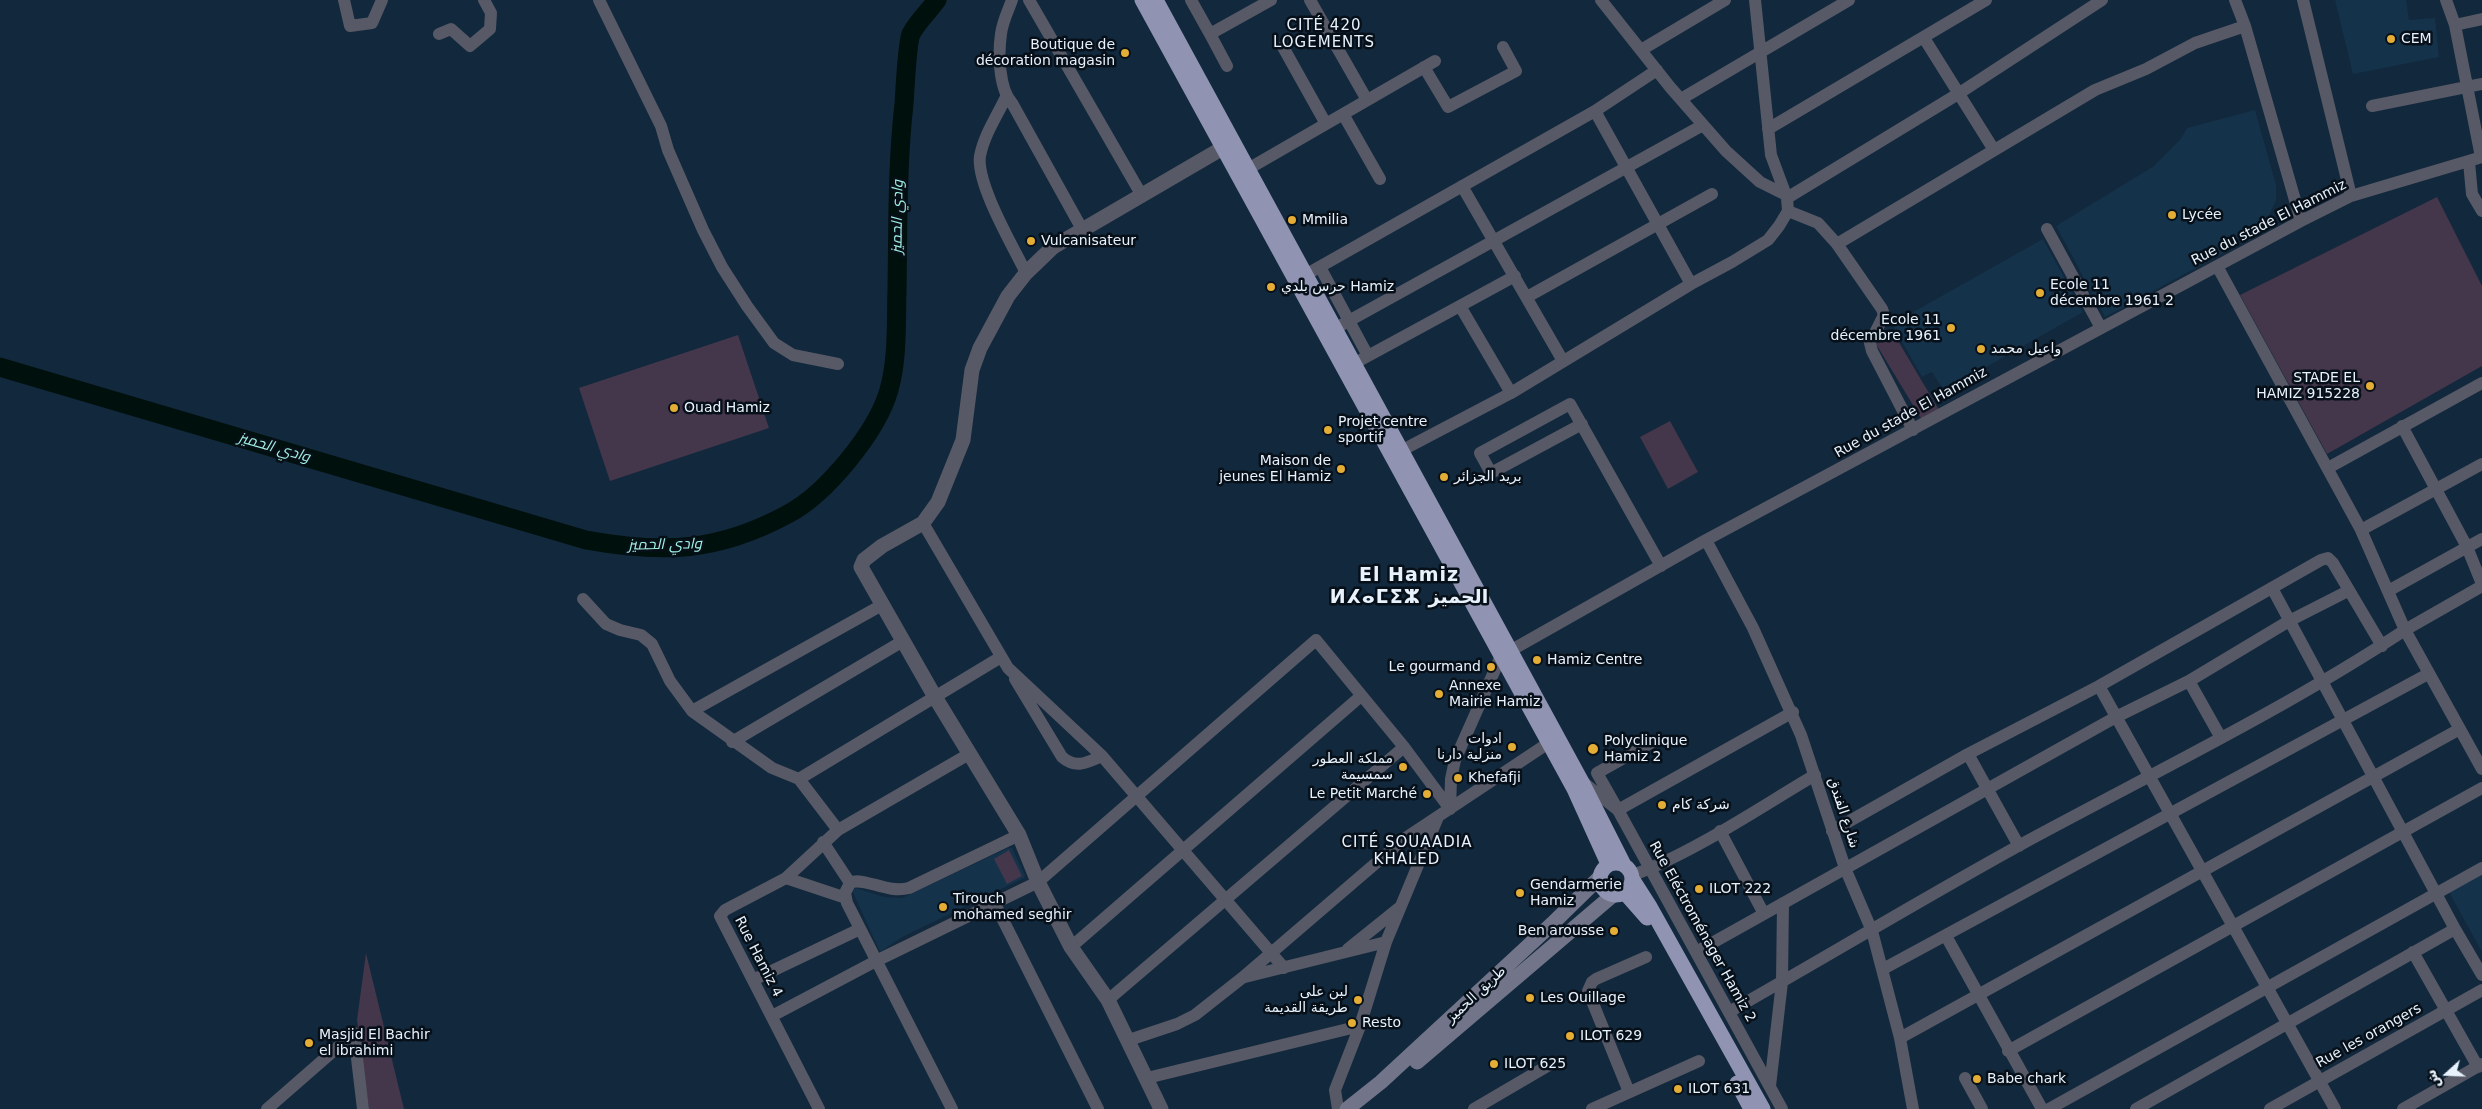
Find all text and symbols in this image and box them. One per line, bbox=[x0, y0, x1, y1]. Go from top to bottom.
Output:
district label: CITÉ 420 LOGEMENTS bbox=[1272, 17, 1376, 52]
place label: CEM bbox=[2401, 31, 2432, 47]
marker: CEM bbox=[2385, 33, 2397, 45]
place label: Boutique de décoration magasin bbox=[976, 37, 1115, 70]
marker: Boutique de décoration magasin bbox=[1119, 47, 1131, 59]
street label: Rue du stade El Hammiz bbox=[2189, 177, 2349, 269]
water label: وادي الحميز bbox=[888, 180, 908, 254]
place label: Lycée bbox=[2182, 207, 2222, 223]
marker: Lycée bbox=[2166, 209, 2178, 221]
place label: Mmilia bbox=[1302, 212, 1348, 228]
marker: Mmilia bbox=[1286, 214, 1298, 226]
place label: Vulcanisateur bbox=[1041, 233, 1136, 249]
marker: Vulcanisateur bbox=[1025, 235, 1037, 247]
place label: Ecole 11 décembre 1961 2 bbox=[2050, 277, 2174, 310]
place label: حرس بلدي Hamiz bbox=[1281, 279, 1394, 295]
marker: حرس بلدي Hamiz bbox=[1265, 281, 1277, 293]
marker: Ecole 11 décembre 1961 2 bbox=[2034, 287, 2046, 299]
place label: Ecole 11 décembre 1961 bbox=[1831, 312, 1941, 344]
marker: Ecole 11 décembre 1961 bbox=[1945, 322, 1957, 334]
place label: واعيل محمد bbox=[1991, 341, 2061, 357]
marker: واعيل محمد bbox=[1975, 343, 1987, 355]
street label: Rue du stade El Hammiz bbox=[1832, 364, 1990, 462]
place label: STADE EL HAMIZ 915228 bbox=[2256, 370, 2360, 402]
marker: STADE EL HAMIZ 915228 bbox=[2364, 380, 2376, 392]
place label: Ouad Hamiz bbox=[684, 400, 770, 416]
marker: Ouad Hamiz bbox=[668, 402, 680, 414]
place label: Projet centre sportif bbox=[1338, 414, 1427, 447]
marker: Projet centre sportif bbox=[1322, 424, 1334, 436]
water label: وادي الحميز bbox=[236, 429, 312, 467]
place label: Maison de jeunes El Hamiz bbox=[1219, 453, 1331, 486]
marker: Maison de jeunes El Hamiz bbox=[1335, 463, 1347, 475]
place label: بريد الجزائر bbox=[1454, 469, 1522, 485]
marker: بريد الجزائر bbox=[1438, 471, 1450, 483]
water label: وادي الحميز bbox=[628, 535, 702, 555]
district label: El Hamiz ⵍⵃⴰⵎⵉⵣ الحميز bbox=[1333, 565, 1485, 609]
place label: Hamiz Centre bbox=[1547, 652, 1642, 668]
marker: Hamiz Centre bbox=[1531, 654, 1543, 666]
place label: Le gourmand bbox=[1389, 659, 1481, 675]
marker: Le gourmand bbox=[1485, 661, 1497, 673]
place label: Annexe Mairie Hamiz bbox=[1449, 678, 1540, 710]
marker: Annexe Mairie Hamiz bbox=[1433, 688, 1445, 700]
place label: ادوات منزلية دارنا bbox=[1437, 731, 1502, 764]
place label: Polyclinique Hamiz 2 bbox=[1604, 733, 1687, 766]
marker: ادوات منزلية دارنا bbox=[1506, 741, 1518, 753]
marker: Polyclinique Hamiz 2 bbox=[1586, 742, 1600, 756]
place label: مملكة العطور سمسيمة bbox=[1313, 751, 1393, 784]
marker: مملكة العطور سمسيمة bbox=[1397, 761, 1409, 773]
place label: Khefafji bbox=[1468, 770, 1521, 786]
marker: Khefafji bbox=[1452, 772, 1464, 784]
street label: شارع الفندق bbox=[1824, 776, 1862, 850]
place label: Le Petit Marché bbox=[1309, 786, 1417, 802]
marker: Le Petit Marché bbox=[1421, 788, 1433, 800]
place label: شركة كام bbox=[1672, 797, 1730, 813]
marker: شركة كام bbox=[1656, 799, 1668, 811]
district label: CITÉ SOUAADIA KHALED bbox=[1340, 834, 1474, 869]
street label: Rue Eléctroménager Hamiz 2 bbox=[1645, 839, 1759, 1025]
place label: Gendarmerie Hamiz bbox=[1530, 877, 1622, 910]
place label: ILOT 222 bbox=[1709, 881, 1771, 897]
marker: ILOT 222 bbox=[1693, 883, 1705, 895]
marker: Gendarmerie Hamiz bbox=[1514, 887, 1526, 899]
place label: Tirouch mohamed seghir bbox=[953, 891, 1072, 924]
marker: Tirouch mohamed seghir bbox=[937, 901, 949, 913]
street label: Rue Hamiz 4 bbox=[730, 914, 786, 1000]
place label: Ben arousse bbox=[1518, 923, 1604, 939]
marker: Ben arousse bbox=[1608, 925, 1620, 937]
street label: طريق الحميز bbox=[1442, 963, 1510, 1027]
place label: لبن على طريقة القديمة bbox=[1264, 984, 1348, 1016]
place label: Les Ouillage bbox=[1540, 990, 1626, 1006]
marker: Les Ouillage bbox=[1524, 992, 1536, 1004]
marker: لبن على طريقة القديمة bbox=[1352, 994, 1364, 1006]
street label: Rue les orangers bbox=[2313, 1000, 2425, 1072]
place label: Resto bbox=[1362, 1015, 1401, 1031]
marker: Resto bbox=[1346, 1017, 1358, 1029]
place label: Masjid El Bachir el ibrahimi bbox=[319, 1027, 430, 1060]
place label: ILOT 629 bbox=[1580, 1028, 1642, 1044]
marker: ILOT 629 bbox=[1564, 1030, 1576, 1042]
marker: Masjid El Bachir el ibrahimi bbox=[303, 1037, 315, 1049]
north arrow bbox=[2422, 1049, 2472, 1099]
place label: ILOT 625 bbox=[1504, 1056, 1566, 1072]
marker: ILOT 625 bbox=[1488, 1058, 1500, 1070]
text: ش bbox=[2422, 1067, 2444, 1091]
place label: Babe chark bbox=[1987, 1071, 2066, 1087]
marker: Babe chark bbox=[1971, 1073, 1983, 1085]
place label: ILOT 631 bbox=[1688, 1081, 1750, 1097]
marker: ILOT 631 bbox=[1672, 1083, 1684, 1095]

